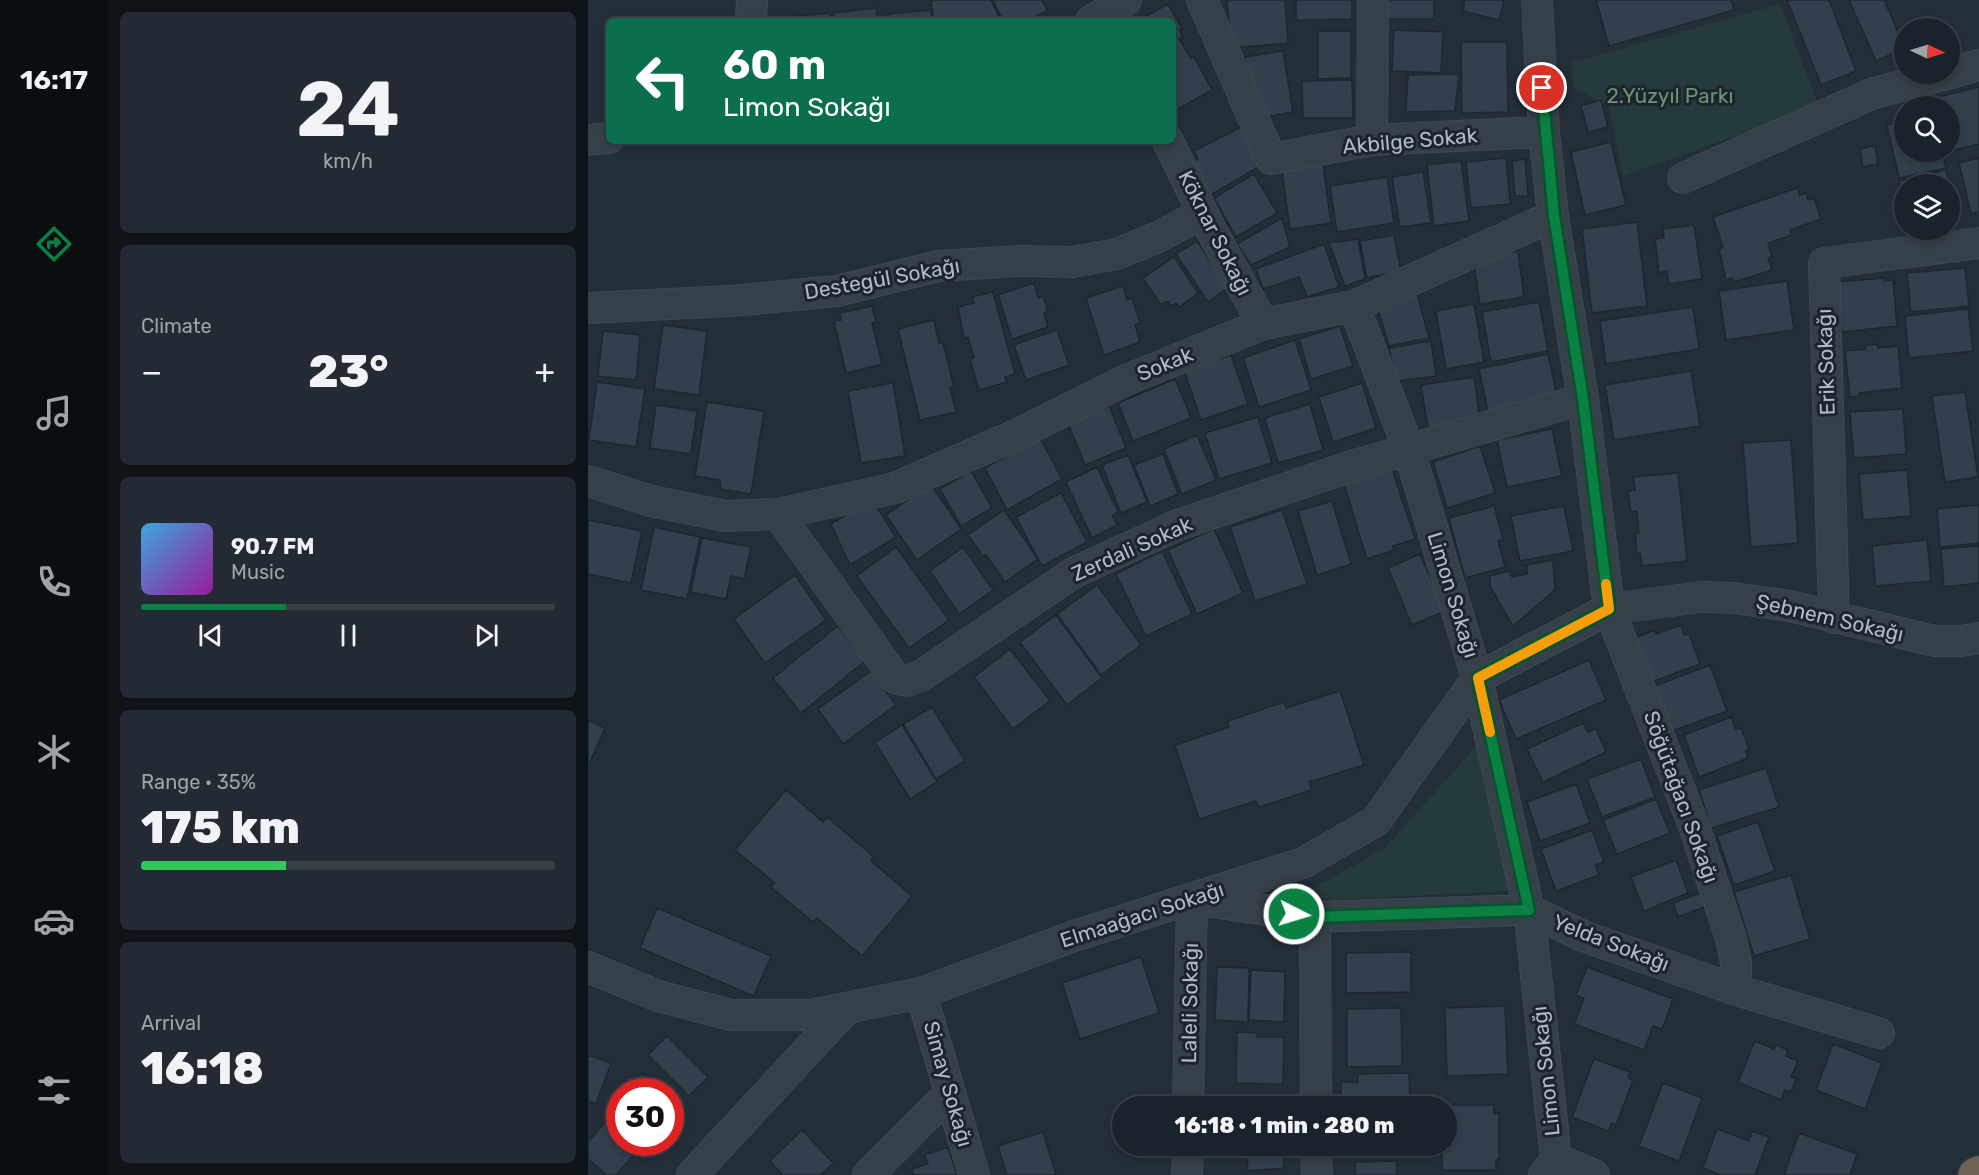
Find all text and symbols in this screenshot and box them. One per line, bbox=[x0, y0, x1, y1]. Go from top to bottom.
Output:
north arrow bbox=[1894, 18, 1960, 84]
map controls bbox=[1894, 18, 1960, 240]
text: 60 m bbox=[723, 40, 826, 90]
icon: left bbox=[624, 42, 702, 120]
pin bbox=[1516, 62, 1567, 113]
text: 24 bbox=[296, 63, 400, 156]
text: 16:17 bbox=[20, 64, 88, 96]
icon: arrive bbox=[1525, 71, 1558, 104]
park label: 2.Yüzyıl Parkı bbox=[1606, 83, 1734, 108]
text: Limon Sokağı bbox=[723, 91, 891, 123]
button: search bbox=[1894, 96, 1960, 162]
street label: Akbilge Sokak bbox=[1342, 122, 1479, 159]
text: km/h bbox=[323, 149, 373, 173]
street label: Köknar Sokağı bbox=[1173, 166, 1258, 299]
button: layers bbox=[1894, 174, 1960, 240]
icon: directions bbox=[33, 223, 75, 265]
street label: Destegül Sokağı bbox=[802, 253, 962, 304]
street label: Erik Sokağı bbox=[1811, 308, 1840, 416]
text: Climate bbox=[141, 314, 212, 338]
street label: Sokak bbox=[1133, 341, 1197, 386]
text: 23° bbox=[308, 345, 389, 398]
text: − bbox=[141, 352, 162, 391]
text: + bbox=[534, 352, 555, 391]
icon: music bbox=[33, 392, 75, 434]
street label: Zerdali Sokak bbox=[1068, 511, 1196, 586]
street label: Limon Sokağı bbox=[1422, 529, 1485, 661]
text: 90.7 FM bbox=[231, 533, 315, 560]
text: Music bbox=[231, 560, 285, 584]
icon: phone bbox=[33, 561, 75, 603]
street label: Şebnem Sokağı bbox=[1754, 588, 1906, 647]
icon: previous bbox=[194, 619, 227, 652]
icon: pause bbox=[332, 619, 365, 652]
icon: next bbox=[470, 619, 503, 652]
street label: Söğütağacı Sokağı bbox=[1639, 708, 1724, 886]
icon: climate bbox=[33, 731, 75, 773]
text: Range · 35% bbox=[141, 770, 256, 794]
text: 175 km bbox=[141, 801, 300, 854]
street label: Elmaağacı Sokağı bbox=[1057, 876, 1227, 953]
position arrow bbox=[1262, 882, 1326, 946]
icon: car bbox=[33, 900, 75, 942]
street label: Yelda Sokağı bbox=[1549, 909, 1673, 976]
street label: Laleli Sokağı bbox=[1176, 943, 1203, 1063]
street label: Limon Sokağı bbox=[1526, 1005, 1565, 1137]
text: Arrival bbox=[141, 1011, 201, 1035]
street label: Simay Sokağı bbox=[919, 1018, 978, 1149]
text: 16:18 bbox=[141, 1042, 264, 1095]
icon: filters bbox=[33, 1069, 75, 1111]
speed limit sign: 30 bbox=[606, 1078, 684, 1156]
text: 16:18 · 1 min · 280 m bbox=[1175, 1112, 1394, 1139]

